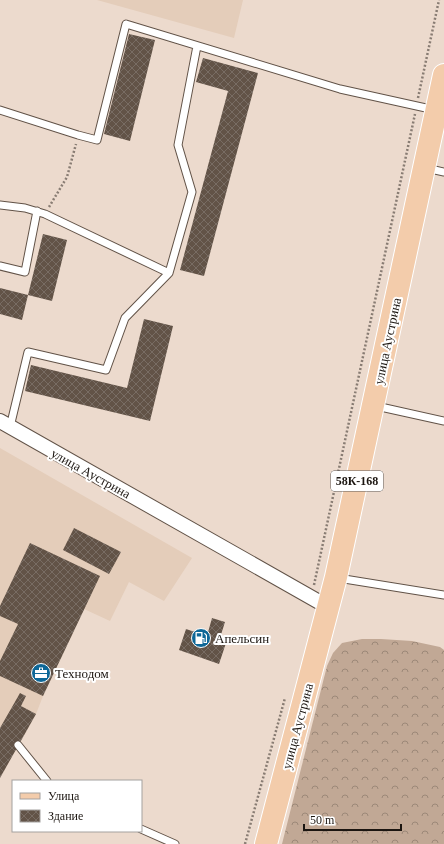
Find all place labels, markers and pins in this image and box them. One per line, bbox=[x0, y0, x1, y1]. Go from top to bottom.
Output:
fuel station icon: Апельсин bbox=[190, 627, 212, 649]
place label: Апельсин bbox=[215, 631, 269, 646]
office icon: Технодом bbox=[30, 662, 52, 684]
place label: Технодом bbox=[55, 666, 109, 681]

